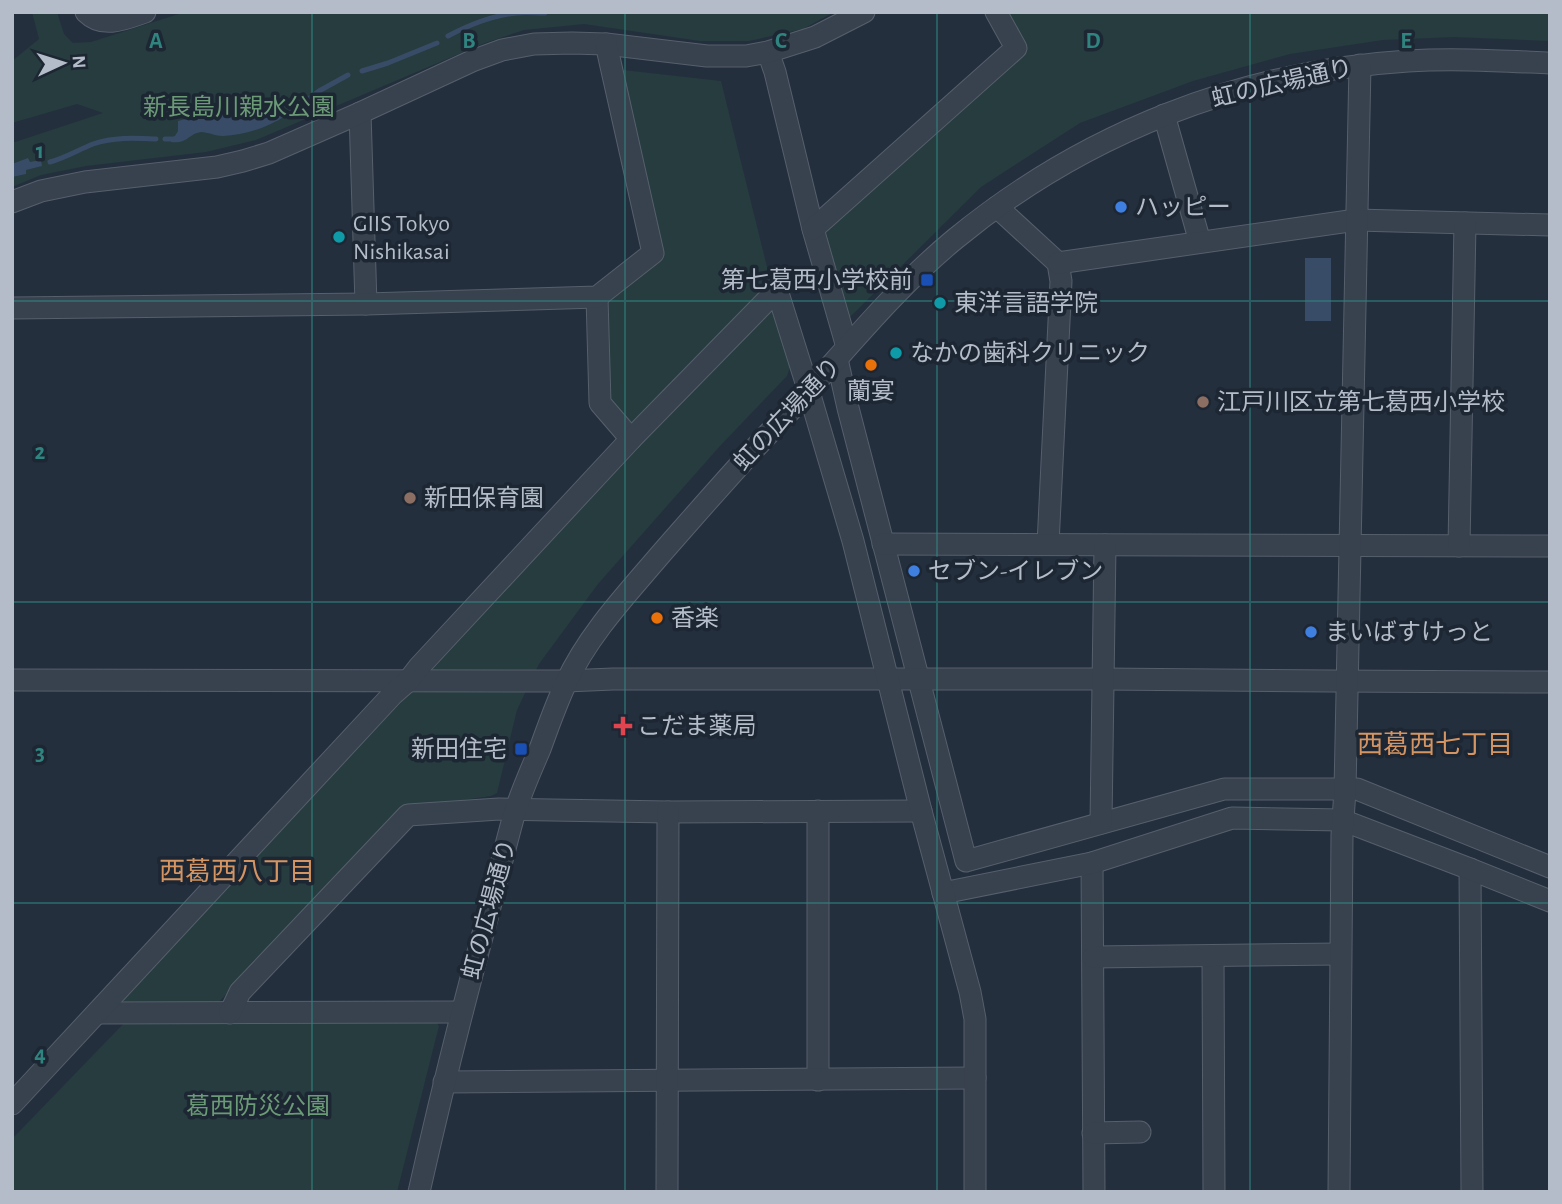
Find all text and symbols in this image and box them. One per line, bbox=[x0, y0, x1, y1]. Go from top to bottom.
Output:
north arrow bbox=[28, 28, 98, 98]
text: A bbox=[149, 30, 163, 53]
text: B bbox=[462, 30, 476, 53]
text: C bbox=[775, 30, 787, 53]
text: D bbox=[1085, 30, 1101, 53]
text: E bbox=[1400, 30, 1412, 53]
street label: 虹の広場通り bbox=[1209, 54, 1355, 112]
text: N bbox=[69, 55, 88, 69]
park label: 新長島川親水公園 bbox=[143, 94, 335, 120]
text: 1 bbox=[36, 140, 44, 163]
place label: ハッピー bbox=[1135, 195, 1231, 220]
marker: ハッピー bbox=[1113, 199, 1129, 215]
place label: GIIS Tokyo Nishikasai bbox=[353, 212, 450, 264]
marker: GIIS Tokyo Nishikasai bbox=[331, 229, 347, 245]
place label: 第七葛西小学校前 bbox=[721, 267, 913, 293]
marker: 第七葛西小学校前 bbox=[919, 272, 935, 288]
place label: 東洋言語学院 bbox=[954, 290, 1098, 316]
marker: 東洋言語学院 bbox=[932, 295, 948, 311]
place label: なかの歯科クリニック bbox=[910, 340, 1150, 366]
marker: なかの歯科クリニック bbox=[888, 345, 904, 361]
street label: 虹の広場通り bbox=[728, 352, 846, 476]
marker: 蘭宴 bbox=[863, 357, 879, 373]
place label: 蘭宴 bbox=[847, 378, 895, 404]
place label: 江戸川区立第七葛西小学校 bbox=[1217, 389, 1505, 415]
marker: 江戸川区立第七葛西小学校 bbox=[1195, 394, 1211, 410]
text: 2 bbox=[35, 441, 46, 464]
place label: 新田保育園 bbox=[424, 485, 544, 511]
marker: 新田保育園 bbox=[402, 490, 418, 506]
place label: セブン-イレブン bbox=[928, 558, 1103, 584]
marker: セブン-イレブン bbox=[906, 563, 922, 579]
place label: 香楽 bbox=[671, 606, 719, 631]
marker: 香楽 bbox=[649, 610, 665, 626]
place label: まいばすけっと bbox=[1325, 620, 1493, 645]
marker: まいばすけっと bbox=[1303, 624, 1319, 640]
place label: こだま薬局 bbox=[637, 713, 757, 739]
marker: こだま薬局 bbox=[615, 718, 631, 734]
district label: 西葛西七丁目 bbox=[1357, 730, 1513, 758]
place label: 新田住宅 bbox=[411, 736, 507, 762]
marker: 新田住宅 bbox=[513, 741, 529, 757]
text: 3 bbox=[35, 742, 45, 765]
street label: 虹の広場通り bbox=[458, 836, 520, 982]
district label: 西葛西八丁目 bbox=[159, 857, 315, 885]
text: 4 bbox=[34, 1043, 46, 1066]
park label: 葛西防災公園 bbox=[186, 1093, 330, 1119]

